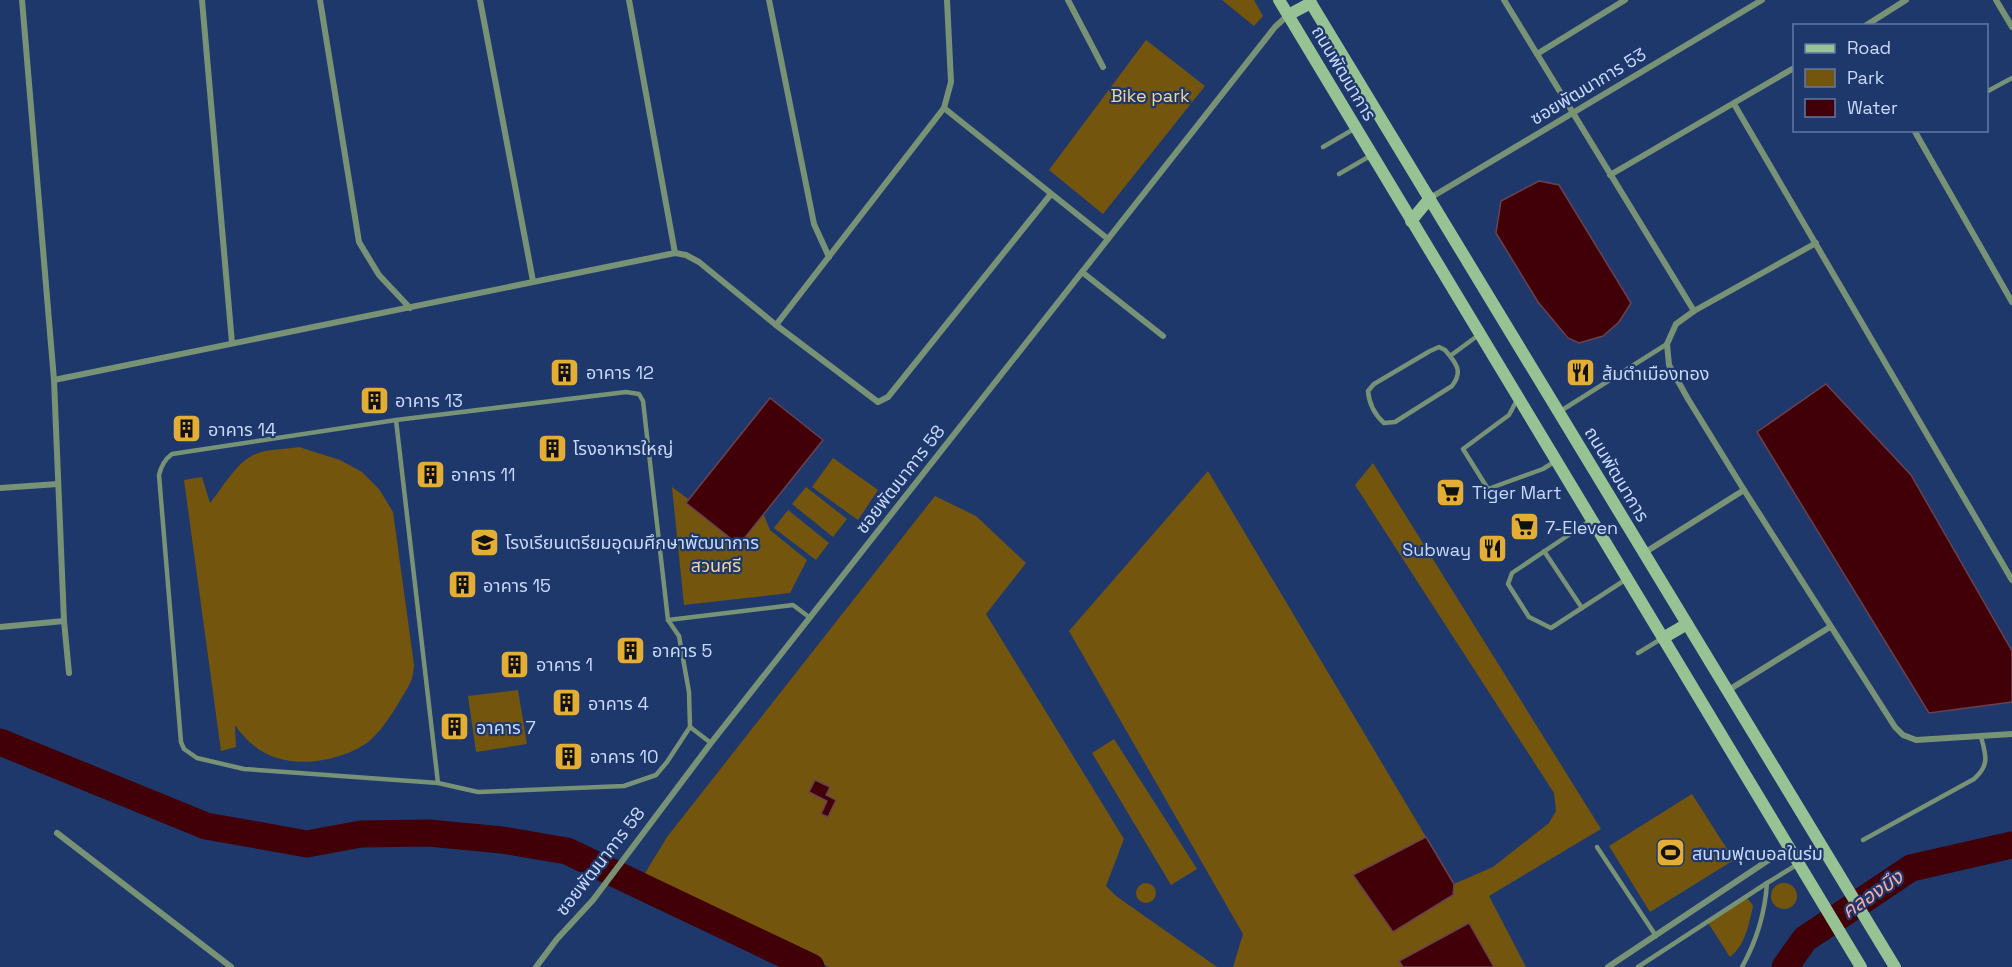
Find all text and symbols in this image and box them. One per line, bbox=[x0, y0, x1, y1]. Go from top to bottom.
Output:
street label: ถนนพัฒนาการ bbox=[1307, 21, 1381, 125]
legend bbox=[1793, 24, 1988, 132]
text: Road bbox=[1847, 36, 1891, 59]
street label: ซอยพัฒนาการ 53 bbox=[1526, 42, 1650, 130]
text: Park bbox=[1847, 66, 1885, 89]
park label: Bike park bbox=[1110, 84, 1190, 107]
text: Water bbox=[1847, 96, 1898, 119]
building icon: อาคาร 12 bbox=[549, 356, 581, 388]
restaurant icon: ส้มตำเมืองทอง bbox=[1565, 357, 1597, 389]
place label: อาคาร 12 bbox=[586, 361, 654, 384]
place label: ส้มตำเมืองทอง bbox=[1602, 362, 1709, 385]
building icon: อาคาร 13 bbox=[358, 384, 390, 416]
place label: อาคาร 13 bbox=[395, 389, 463, 412]
building icon: อาคาร 14 bbox=[171, 413, 203, 445]
place label: อาคาร 14 bbox=[208, 418, 276, 441]
street label: ซอยพัฒนาการ 58 bbox=[850, 420, 950, 538]
street label: ถนนพัฒนาการ bbox=[1580, 422, 1654, 526]
building icon: โรงอาหารใหญ่ bbox=[536, 432, 568, 464]
place label: โรงอาหารใหญ่ bbox=[573, 437, 673, 460]
building icon: อาคาร 11 bbox=[414, 458, 446, 490]
place label: อาคาร 11 bbox=[451, 463, 515, 486]
supermarket icon: Tiger Mart bbox=[1435, 476, 1467, 508]
place label: Tiger Mart bbox=[1472, 481, 1561, 504]
supermarket icon: 7-Eleven bbox=[1508, 511, 1540, 543]
place label: 7-Eleven bbox=[1545, 516, 1618, 539]
school or university icon: โรงเรียนเตรียมอุดมศึกษาพัฒนาการ bbox=[468, 526, 500, 558]
place label: โรงเรียนเตรียมอุดมศึกษาพัฒนาการ bbox=[505, 531, 759, 554]
restaurant icon: Subway bbox=[1476, 533, 1508, 565]
place label: Subway bbox=[1402, 538, 1471, 561]
park label: สวนศรี bbox=[691, 554, 741, 577]
building icon: อาคาร 15 bbox=[446, 569, 478, 601]
place label: อาคาร 15 bbox=[483, 574, 551, 597]
building icon: อาคาร 5 bbox=[615, 634, 647, 666]
place label: อาคาร 5 bbox=[652, 639, 712, 662]
building icon: อาคาร 1 bbox=[499, 648, 531, 680]
place label: อาคาร 1 bbox=[536, 653, 593, 676]
building icon: อาคาร 4 bbox=[551, 687, 583, 719]
place label: อาคาร 4 bbox=[588, 692, 649, 715]
building icon: อาคาร 7 bbox=[439, 711, 471, 743]
place label: อาคาร 7 bbox=[476, 716, 536, 739]
building icon: อาคาร 10 bbox=[553, 740, 585, 772]
place label: อาคาร 10 bbox=[590, 745, 658, 768]
street label: ซอยพัฒนาการ 58 bbox=[550, 802, 650, 920]
sports icon: สนามฟุตบอลในร่ม bbox=[1655, 837, 1687, 869]
place label: สนามฟุตบอลในร่ม bbox=[1692, 842, 1823, 865]
water label: คลองบึง bbox=[1836, 863, 1909, 924]

